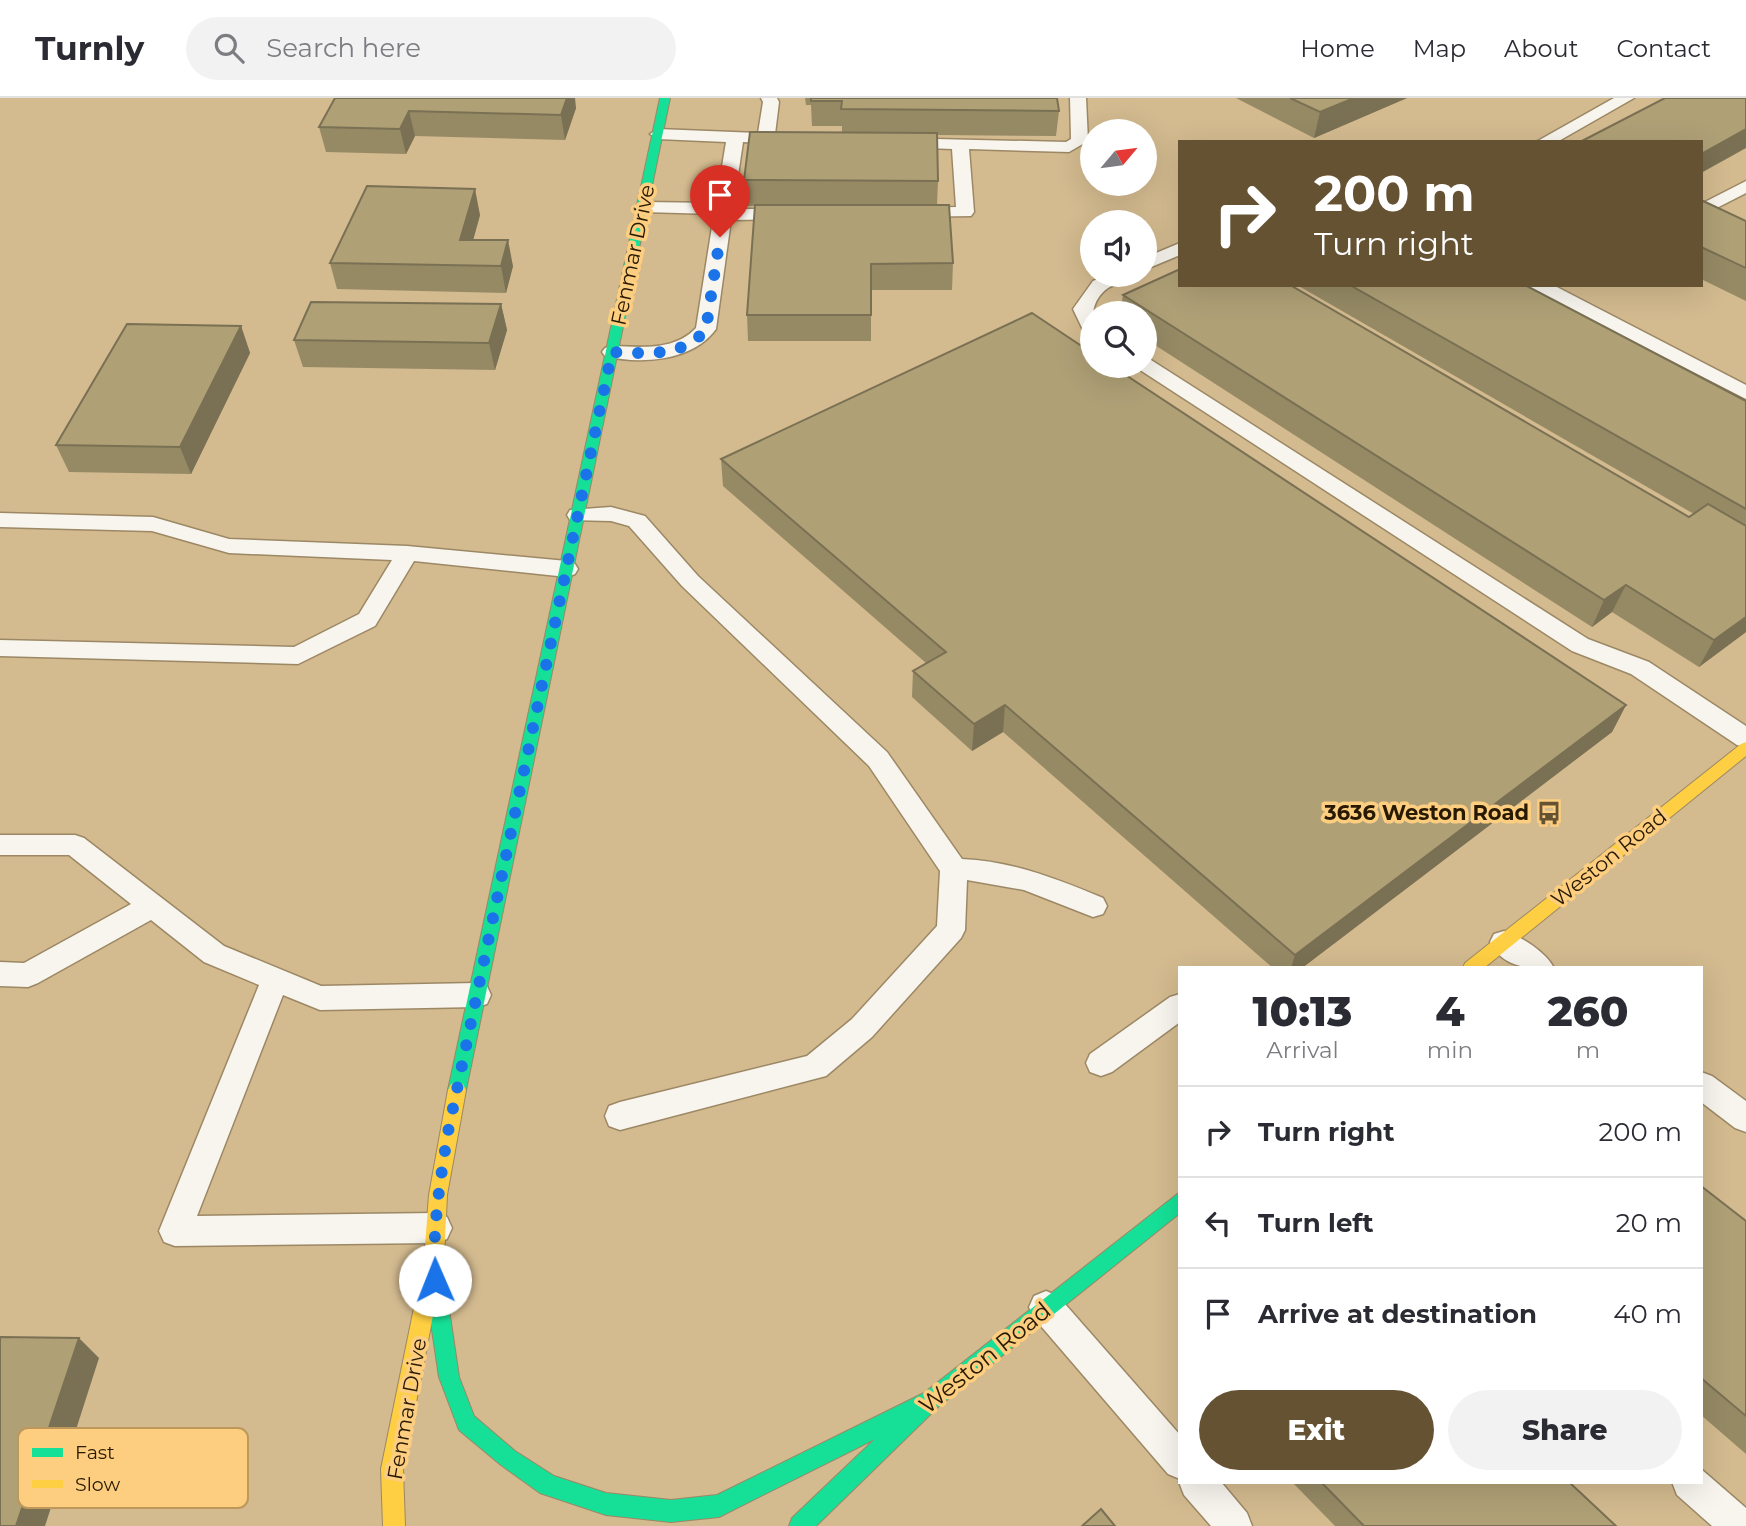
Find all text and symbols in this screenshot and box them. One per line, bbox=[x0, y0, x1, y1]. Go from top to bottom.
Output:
search box bbox=[186, 17, 676, 80]
text: Turnly bbox=[35, 28, 144, 68]
icon: search bbox=[210, 29, 248, 67]
text: Search here bbox=[266, 32, 421, 64]
text: Home bbox=[1300, 34, 1375, 63]
text: Map bbox=[1413, 34, 1466, 63]
text: About bbox=[1504, 34, 1578, 63]
text: Contact bbox=[1616, 34, 1711, 63]
north arrow bbox=[1080, 119, 1157, 196]
map controls bbox=[1080, 119, 1157, 378]
text: 200 m bbox=[1314, 164, 1475, 223]
pin bbox=[690, 165, 750, 237]
icon: right bbox=[1199, 168, 1290, 259]
icon: arrive bbox=[701, 176, 739, 214]
street label: Fenmar Drive bbox=[605, 182, 660, 328]
button: sound bbox=[1080, 210, 1157, 287]
text: Turn right bbox=[1314, 224, 1474, 263]
button: search bbox=[1080, 301, 1157, 378]
bus stop icon: 3636 Weston Road bbox=[1535, 799, 1563, 827]
place label: 3636 Weston Road bbox=[1323, 800, 1529, 825]
street label: Weston Road bbox=[1546, 804, 1671, 912]
text: 10:13 bbox=[1252, 985, 1352, 1037]
text: 4 bbox=[1435, 985, 1465, 1037]
text: 260 bbox=[1547, 985, 1629, 1037]
text: Arrival bbox=[1266, 1036, 1339, 1064]
text: min bbox=[1427, 1036, 1473, 1064]
text: m bbox=[1576, 1036, 1600, 1064]
icon: right bbox=[1199, 1113, 1237, 1151]
text: Turn right bbox=[1258, 1116, 1394, 1148]
text: 200 m bbox=[1598, 1116, 1682, 1148]
icon: left bbox=[1199, 1204, 1237, 1242]
text: Turn left bbox=[1258, 1207, 1374, 1239]
text: 20 m bbox=[1616, 1207, 1682, 1239]
position arrow bbox=[398, 1243, 472, 1317]
icon: arrive bbox=[1199, 1295, 1237, 1333]
street label: Weston Road bbox=[913, 1296, 1056, 1420]
text: Arrive at destination bbox=[1258, 1298, 1537, 1330]
text: 40 m bbox=[1613, 1298, 1682, 1330]
street label: Fenmar Drive bbox=[382, 1336, 431, 1482]
button: Exit bbox=[1199, 1390, 1434, 1470]
button: Share bbox=[1448, 1390, 1682, 1470]
legend bbox=[18, 1428, 248, 1508]
text: Fast bbox=[75, 1441, 115, 1464]
text: Slow bbox=[75, 1473, 120, 1496]

